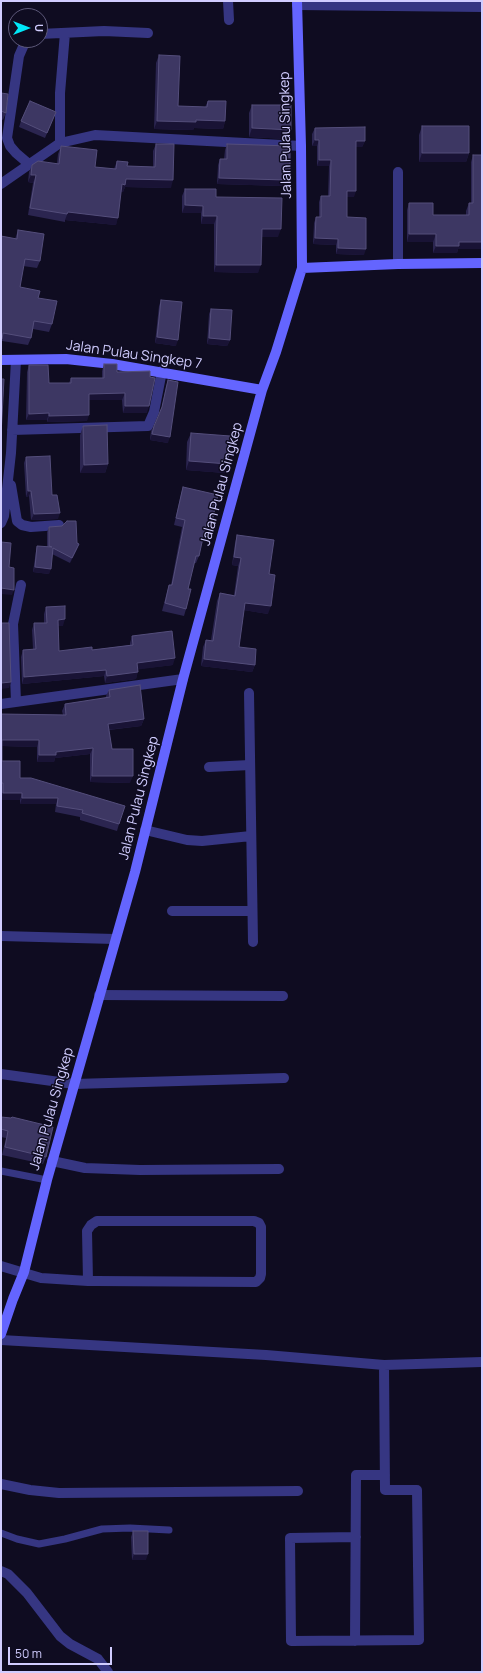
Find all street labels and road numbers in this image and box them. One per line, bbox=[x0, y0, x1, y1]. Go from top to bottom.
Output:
street label: Jalan Pulau Singkep bbox=[276, 71, 296, 199]
street label: Jalan Pulau Singkep 7 bbox=[65, 337, 203, 373]
street label: Jalan Pulau Singkep bbox=[197, 421, 247, 547]
street label: Jalan Pulau Singkep bbox=[115, 734, 163, 862]
street label: Jalan Pulau Singkep bbox=[26, 1046, 78, 1172]

